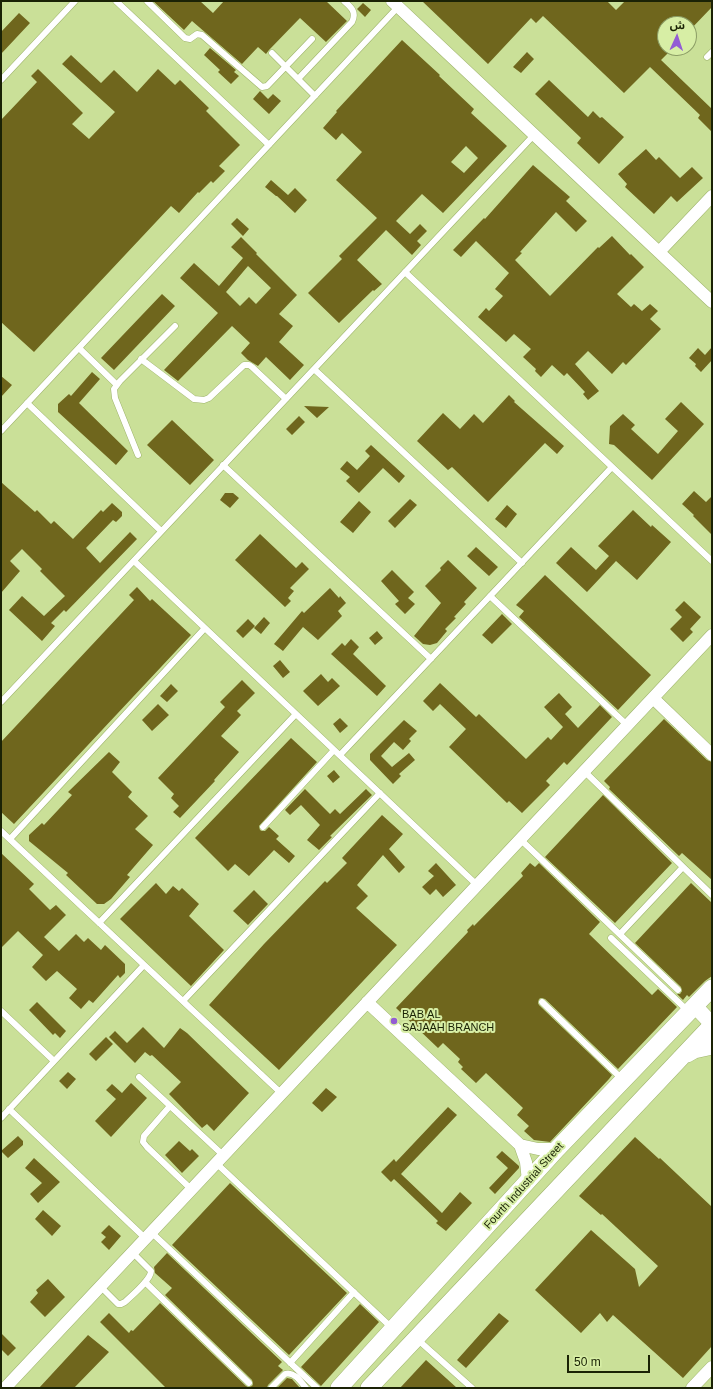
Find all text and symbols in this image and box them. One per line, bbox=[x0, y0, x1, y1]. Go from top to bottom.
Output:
north arrow bbox=[657, 16, 697, 56]
text: ش bbox=[670, 19, 685, 31]
place label: BAB AL SAJAAH BRANCH bbox=[402, 1008, 494, 1034]
marker: BAB AL SAJAAH BRANCH bbox=[389, 1016, 399, 1026]
street label: Fourth Industrial Street bbox=[482, 1140, 566, 1232]
scale bar bbox=[569, 1347, 652, 1373]
text: 50 m bbox=[574, 1355, 601, 1369]

